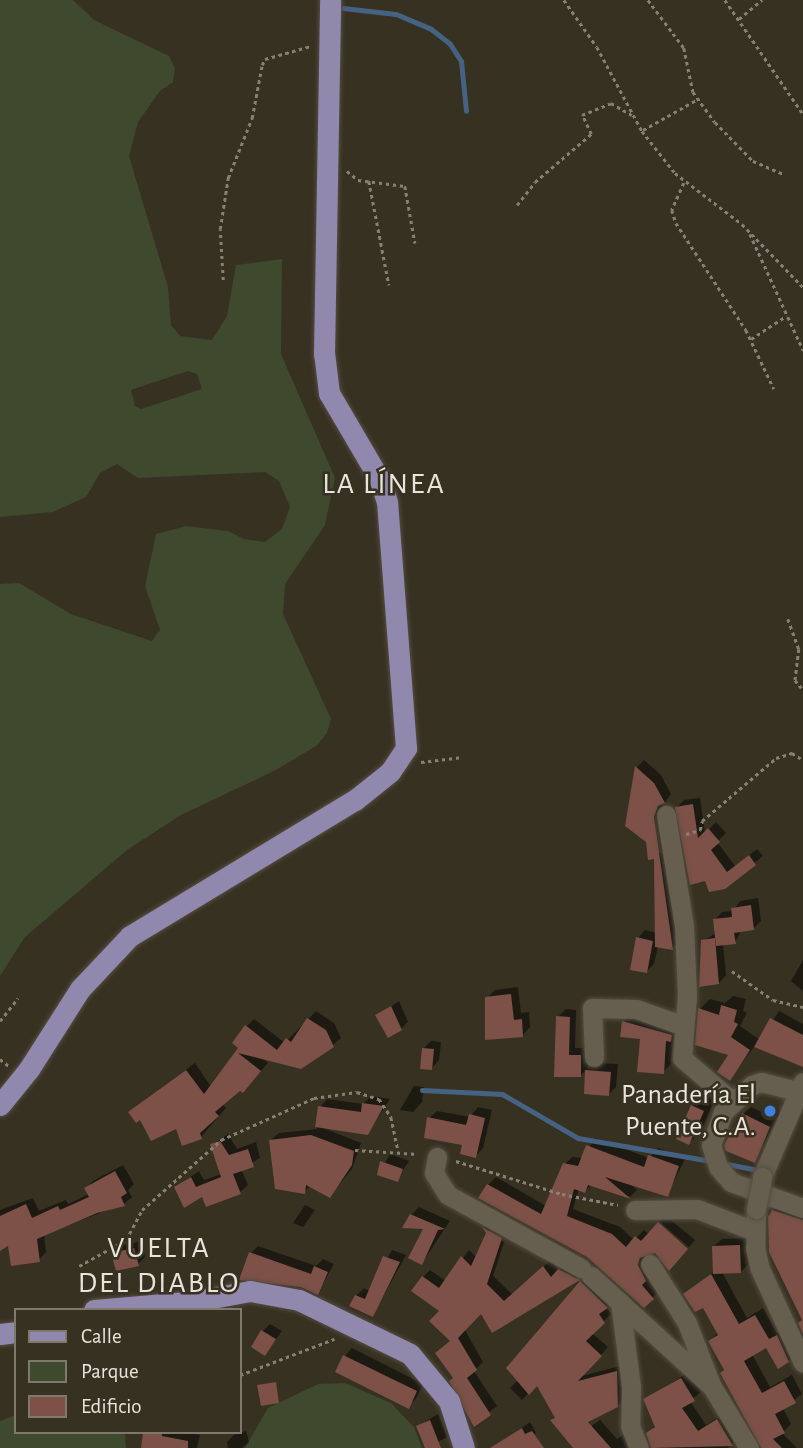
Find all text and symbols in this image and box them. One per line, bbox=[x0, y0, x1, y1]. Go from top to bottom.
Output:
district label: LA LÍNEA bbox=[323, 466, 445, 502]
place label: Panadería El Puente, C.A. bbox=[621, 1078, 756, 1144]
marker: Panadería El Puente, C.A. bbox=[762, 1103, 778, 1119]
district label: VUELTA DEL DIABLO bbox=[79, 1230, 239, 1300]
legend bbox=[14, 1308, 242, 1434]
text: Calle bbox=[81, 1326, 122, 1347]
text: Parque bbox=[81, 1361, 139, 1382]
text: Edificio bbox=[81, 1396, 142, 1417]

